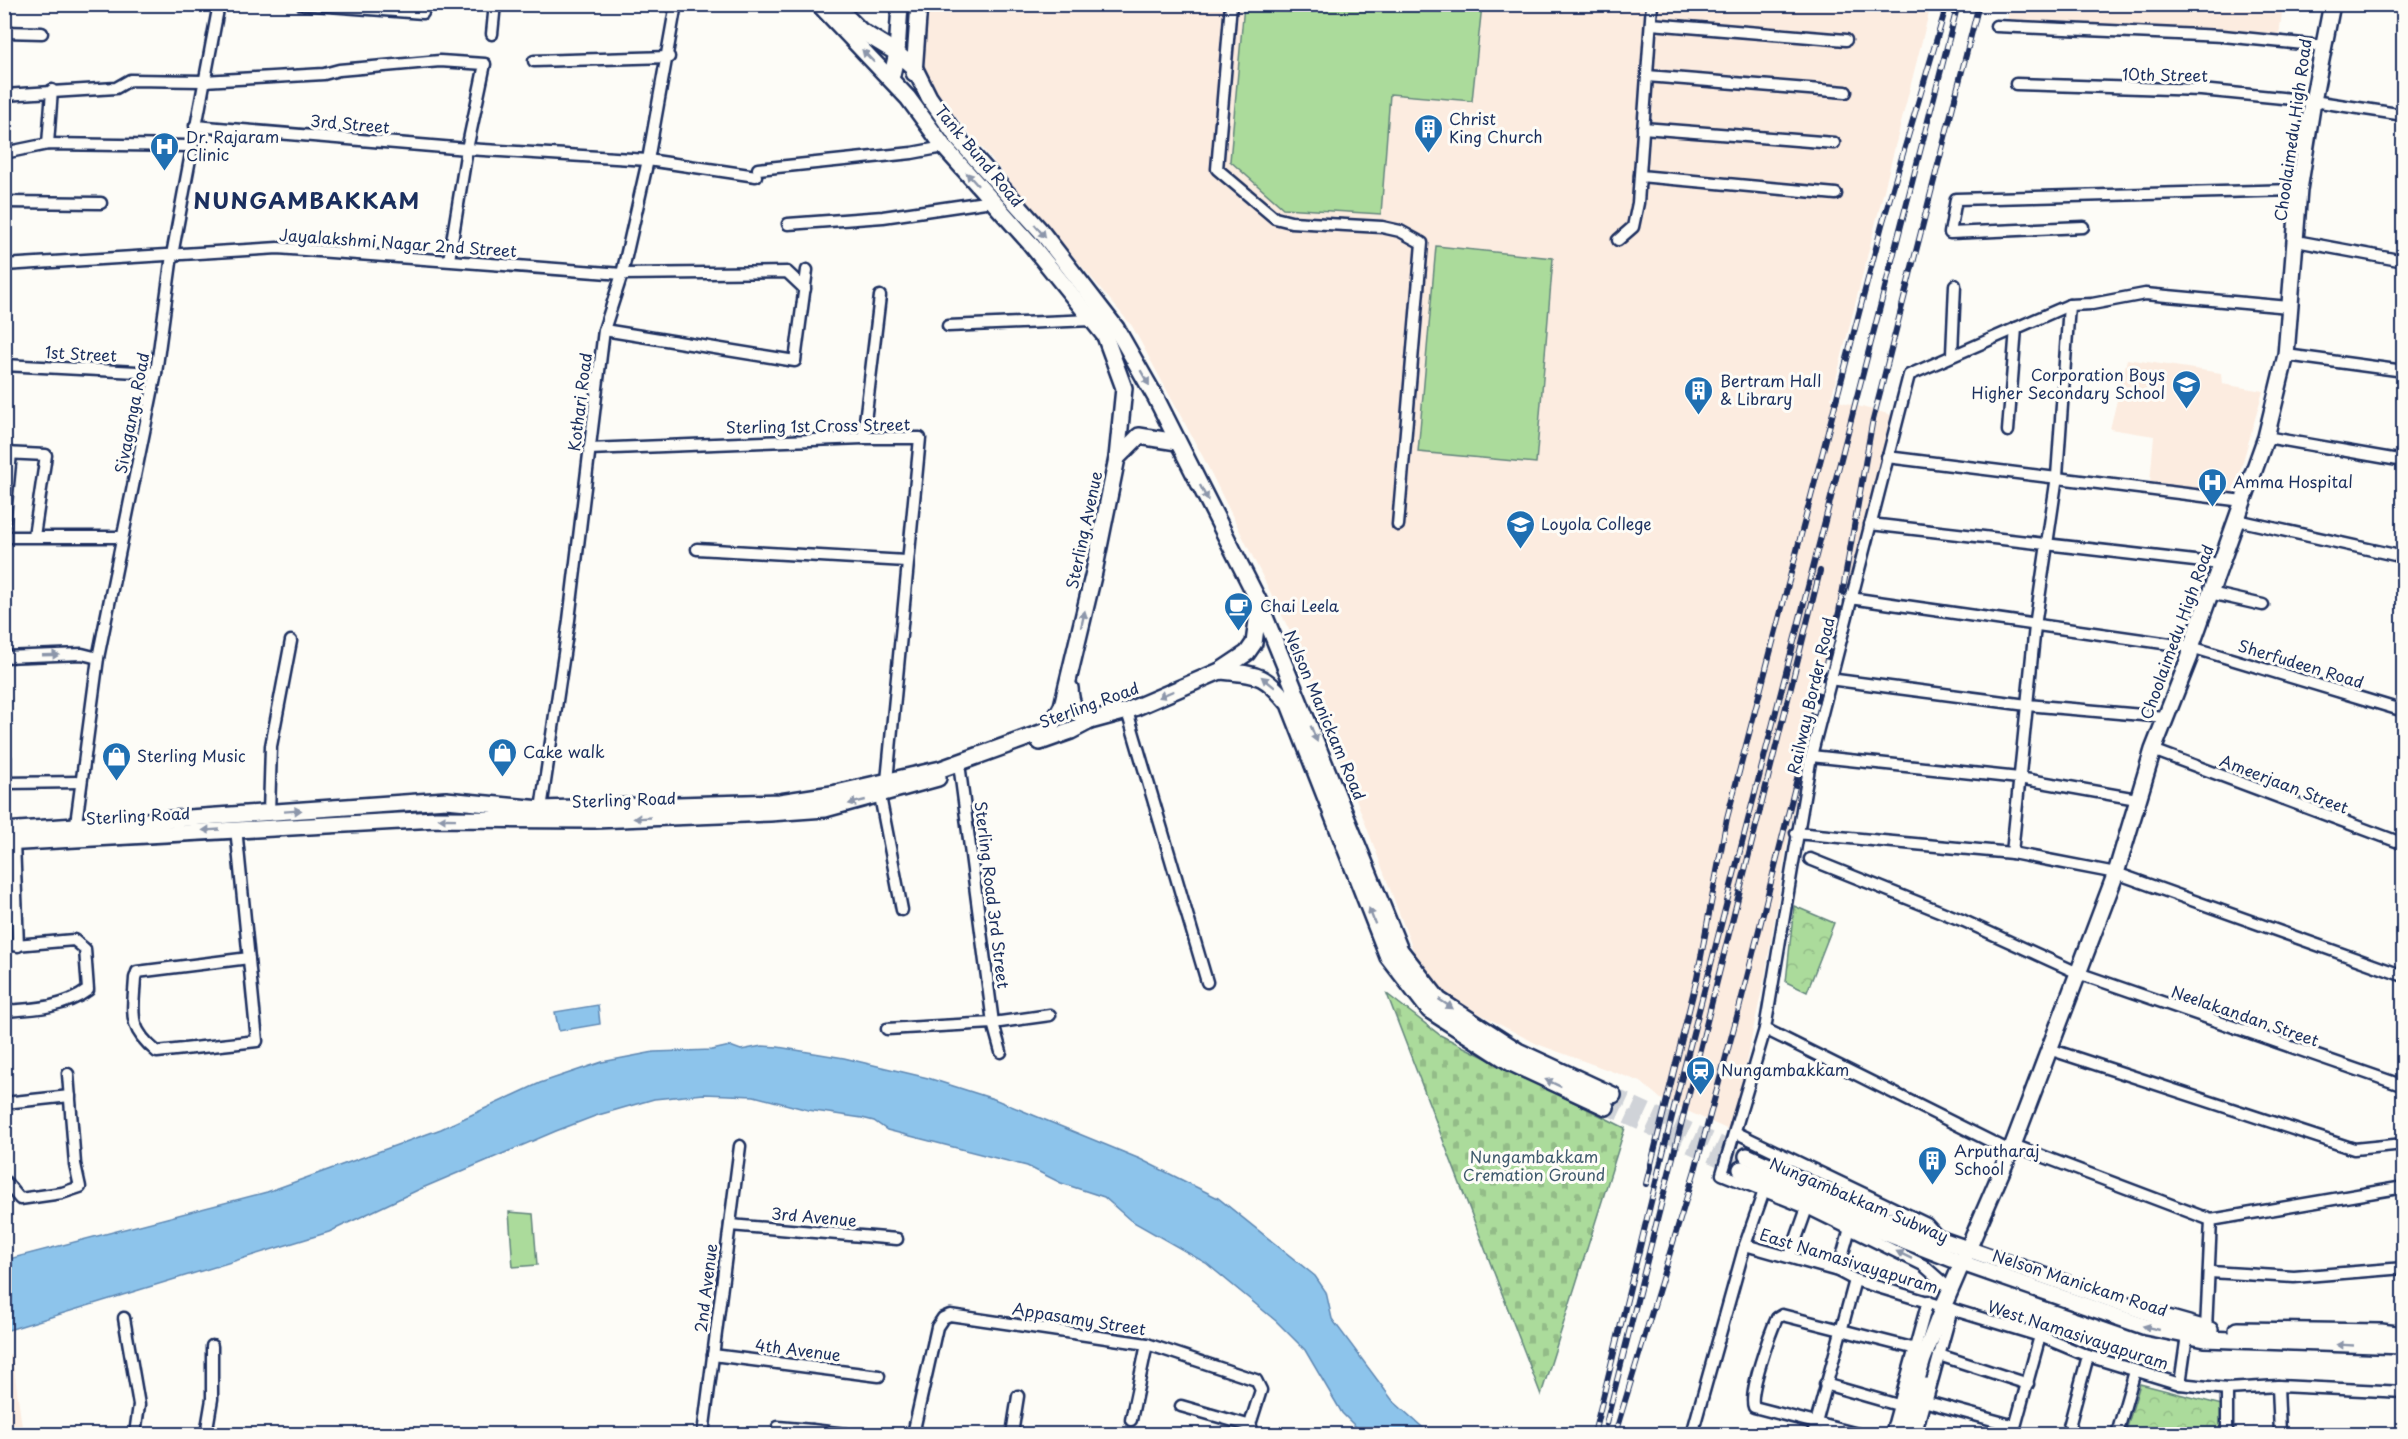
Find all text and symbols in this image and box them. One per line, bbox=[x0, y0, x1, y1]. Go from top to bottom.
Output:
street label: Choolaimedu High Road bbox=[2267, 37, 2317, 223]
one-way arrow bbox=[862, 49, 876, 63]
street label: 10th Street bbox=[2122, 61, 2209, 87]
street label: Tank Bund Road bbox=[930, 99, 1030, 212]
place label: Christ King Church bbox=[1449, 106, 1542, 148]
street label: 3rd Street bbox=[309, 108, 391, 138]
building icon: Christ King Church bbox=[1412, 112, 1444, 154]
place label: Dr. Rajaram Clinic bbox=[186, 124, 279, 166]
hospital icon: Dr. Rajaram Clinic bbox=[149, 130, 181, 172]
one-way arrow bbox=[966, 172, 979, 187]
district label: NUNGAMBAKKAM bbox=[193, 183, 421, 216]
street label: Jayalakshmi Nagar 2nd Street bbox=[278, 222, 518, 262]
one-way arrow bbox=[1033, 223, 1046, 238]
street label: 1st Street bbox=[44, 339, 118, 367]
street label: Sivaganga Road bbox=[108, 350, 155, 475]
street label: Kothari Road bbox=[561, 351, 597, 453]
place label: Corporation Boys Higher Secondary School bbox=[1971, 362, 2165, 404]
place label: Bertram Hall & Library bbox=[1720, 368, 1821, 410]
school or university icon: Corporation Boys Higher Secondary School bbox=[2170, 368, 2202, 410]
one-way arrow bbox=[1140, 370, 1150, 387]
building icon: Bertram Hall & Library bbox=[1683, 374, 1715, 416]
street label: Sterling 1st Cross Street bbox=[726, 411, 911, 439]
hospital icon: Amma Hospital bbox=[2196, 466, 2228, 508]
street label: Sterling Avenue bbox=[1059, 468, 1107, 591]
place label: Amma Hospital bbox=[2233, 469, 2353, 493]
one-way arrow bbox=[1200, 485, 1209, 502]
school or university icon: Loyola College bbox=[1504, 508, 1536, 550]
place label: Loyola College bbox=[1541, 511, 1652, 535]
street label: Choolaimedu High Road bbox=[2133, 541, 2219, 722]
cafe icon: Chai Leela bbox=[1223, 590, 1255, 632]
place label: Chai Leela bbox=[1260, 593, 1339, 617]
one-way arrow bbox=[1079, 610, 1089, 629]
street label: Railway Border Road bbox=[1780, 615, 1840, 777]
street label: Nelson Manickam Road bbox=[1279, 626, 1373, 803]
street label: Sherfudeen Road bbox=[2236, 633, 2367, 694]
one-way arrow bbox=[42, 651, 61, 660]
street label: Sterling Road bbox=[1036, 675, 1142, 733]
one-way arrow bbox=[1260, 676, 1276, 689]
one-way arrow bbox=[1157, 689, 1175, 699]
one-way arrow bbox=[1309, 725, 1319, 743]
shop icon: Cake walk bbox=[486, 736, 518, 778]
place label: Cake walk bbox=[523, 739, 605, 763]
shop icon: Sterling Music bbox=[100, 740, 132, 782]
place label: Sterling Music bbox=[137, 743, 246, 767]
street label: Ameerjaan Street bbox=[2217, 748, 2353, 819]
street label: Sterling Road bbox=[571, 785, 676, 813]
one-way arrow bbox=[848, 797, 866, 807]
street label: Sterling Road bbox=[85, 800, 191, 830]
street label: Sterling Road 3rd Street bbox=[970, 800, 1016, 990]
one-way arrow bbox=[284, 807, 303, 816]
one-way arrow bbox=[633, 813, 652, 823]
one-way arrow bbox=[438, 814, 457, 824]
one-way arrow bbox=[201, 825, 220, 834]
one-way arrow bbox=[1367, 907, 1376, 925]
street label: Neelakandan Street bbox=[2168, 979, 2323, 1052]
one-way arrow bbox=[1438, 998, 1454, 1010]
station icon: Nungambakkam bbox=[1684, 1054, 1716, 1096]
place label: Nungambakkam bbox=[1721, 1057, 1849, 1081]
one-way arrow bbox=[1545, 1078, 1562, 1087]
place label: Arputharaj School bbox=[1954, 1138, 2039, 1180]
park label: Nungambakkam Cremation Ground bbox=[1463, 1144, 1605, 1186]
building icon: Arputharaj School bbox=[1917, 1144, 1949, 1186]
street label: Nungambakkam Subway bbox=[1766, 1151, 1952, 1248]
street label: 3rd Avenue bbox=[770, 1200, 858, 1232]
street label: East Namasivayapuram bbox=[1757, 1221, 1942, 1299]
street label: 2nd Avenue bbox=[688, 1242, 722, 1334]
street label: Nelson Manickam Road bbox=[1990, 1242, 2171, 1322]
one-way arrow bbox=[1895, 1250, 1912, 1260]
street label: West Namasivayapuram bbox=[1985, 1293, 2172, 1375]
street label: Appasamy Street bbox=[1011, 1296, 1148, 1340]
one-way arrow bbox=[2142, 1322, 2161, 1332]
street label: 4th Avenue bbox=[754, 1332, 843, 1366]
one-way arrow bbox=[2336, 1340, 2355, 1349]

